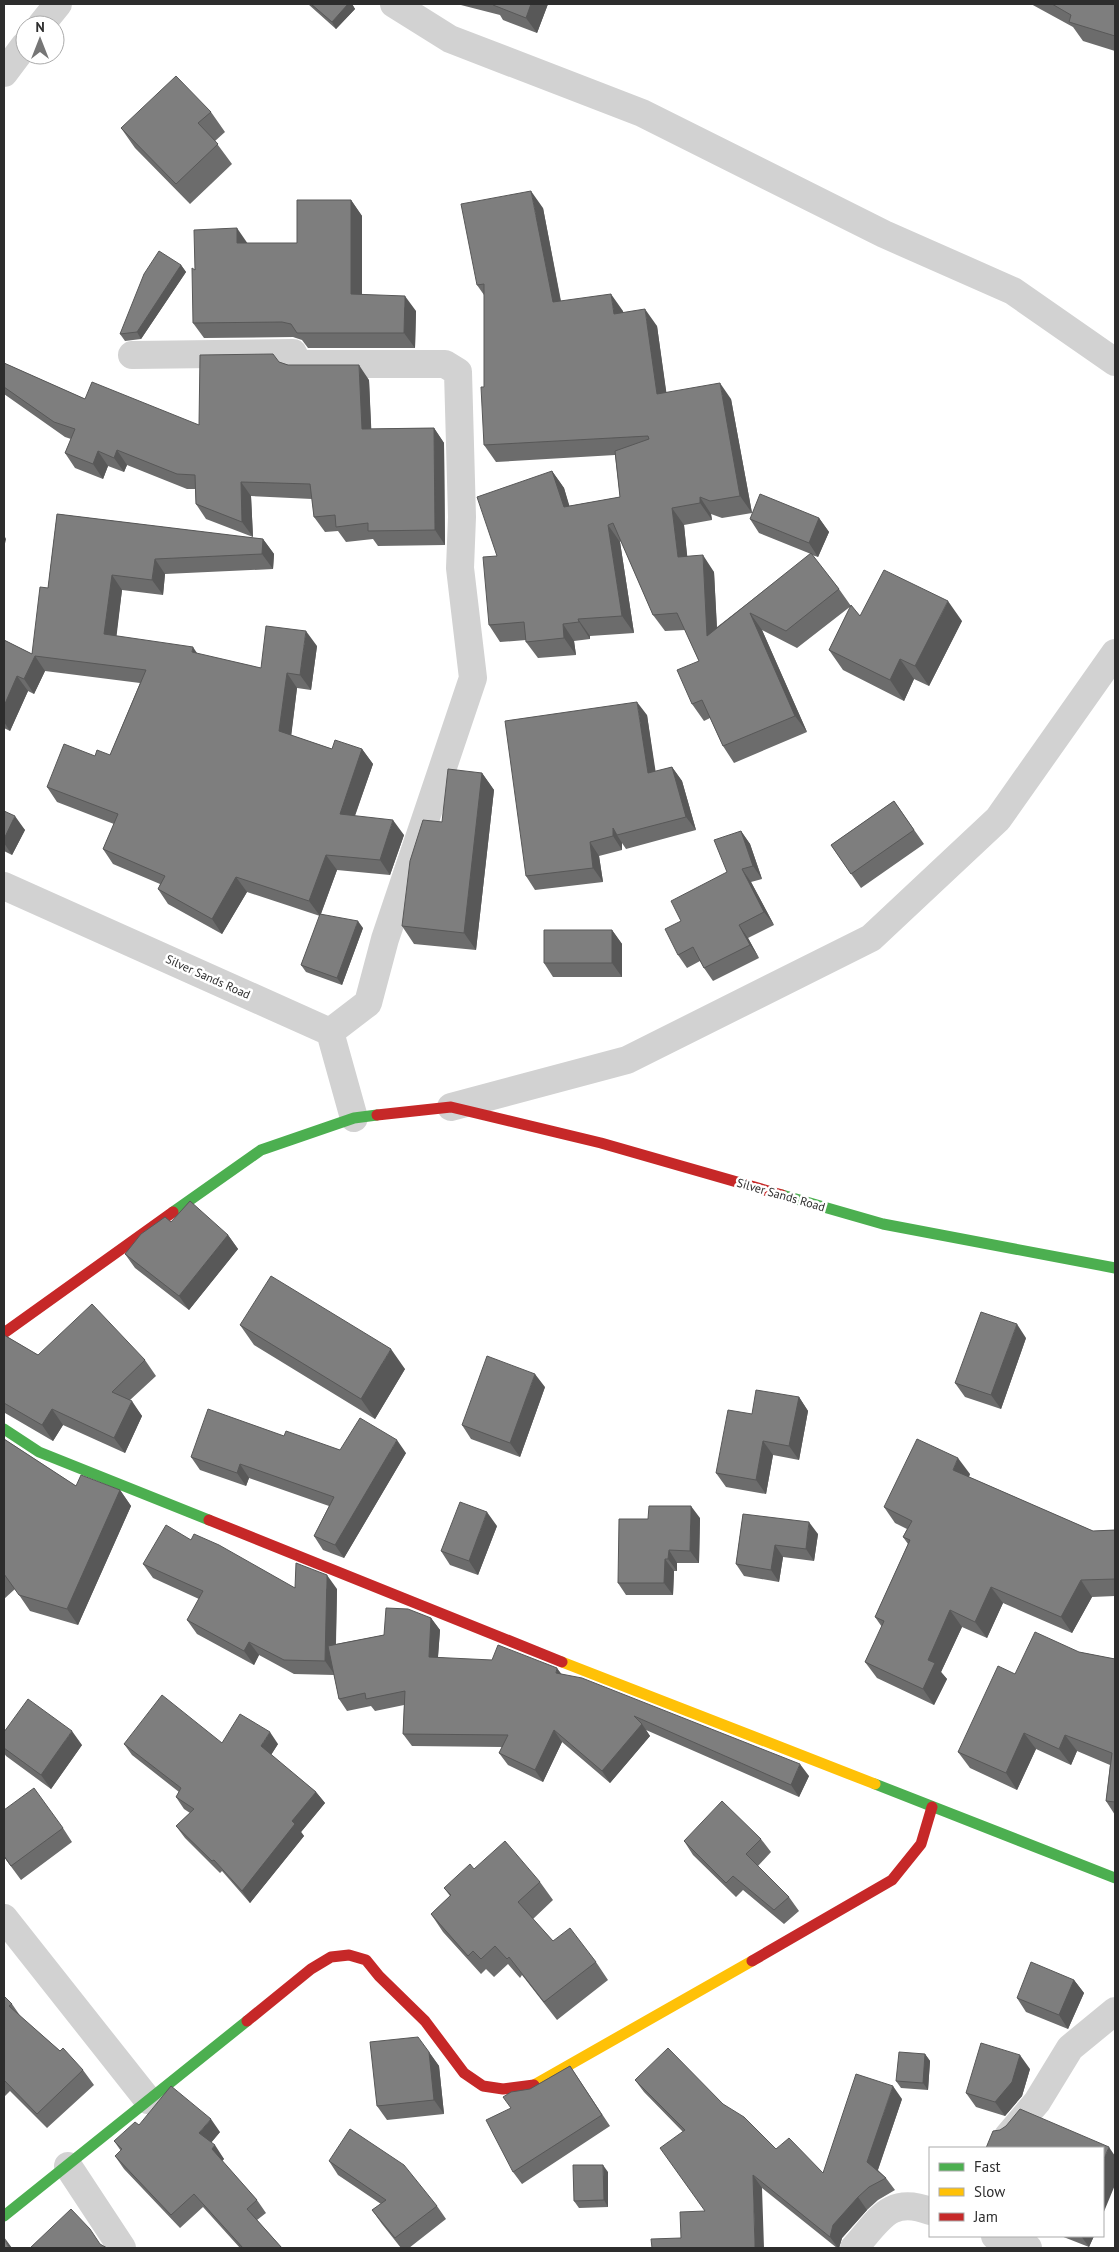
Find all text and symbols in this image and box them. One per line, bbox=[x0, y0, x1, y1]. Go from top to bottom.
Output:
north arrow bbox=[15, 15, 65, 65]
text: N bbox=[35, 18, 45, 36]
street label: Silver Sands Road bbox=[164, 951, 253, 1002]
street label: Silver Sands Road bbox=[735, 1175, 827, 1214]
legend bbox=[929, 2147, 1104, 2237]
text: Fast bbox=[974, 2157, 1001, 2176]
text: Slow bbox=[974, 2182, 1005, 2201]
text: Jam bbox=[973, 2207, 998, 2226]

